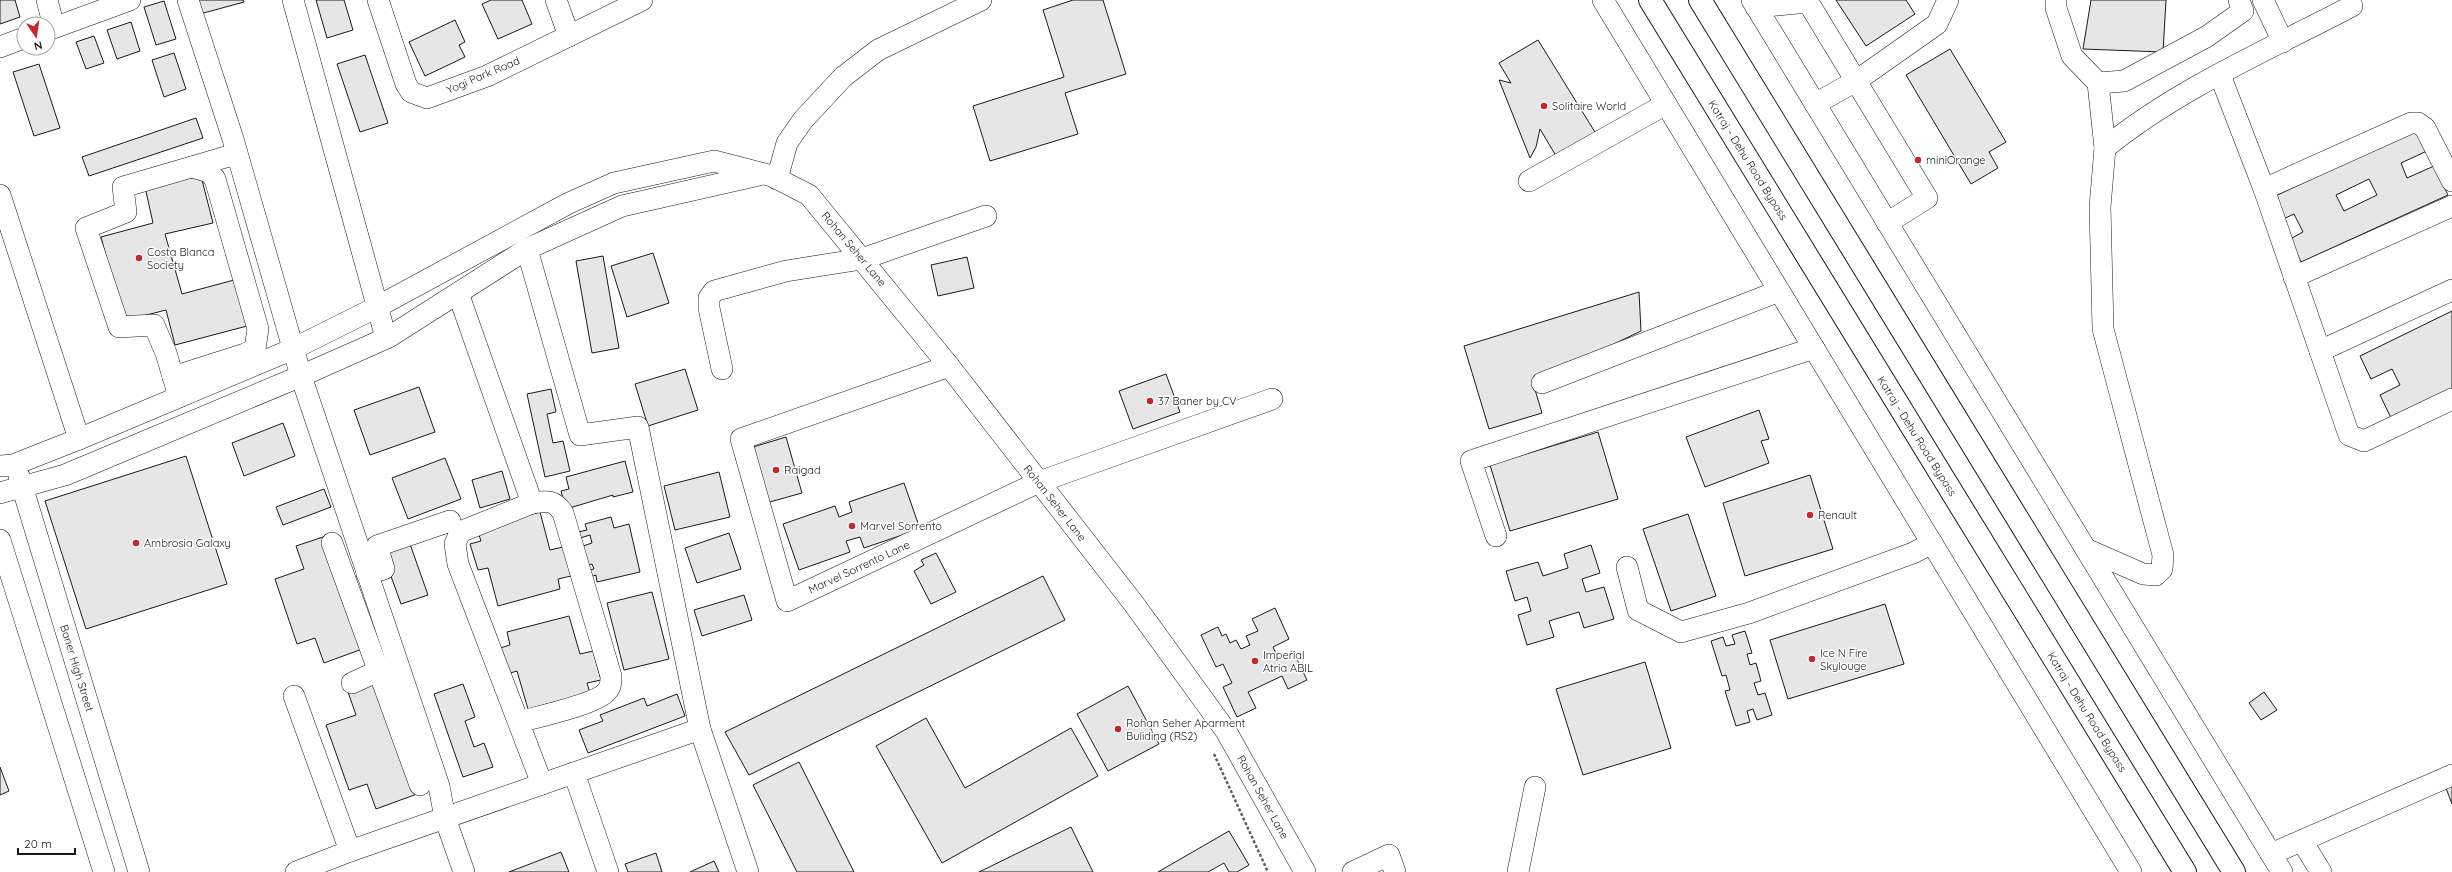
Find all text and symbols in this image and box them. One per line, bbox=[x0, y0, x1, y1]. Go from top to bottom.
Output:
north arrow bbox=[16, 16, 56, 56]
text: N bbox=[33, 38, 44, 53]
street label: Yogi Park Road bbox=[444, 53, 522, 97]
street label: Katraj - Dehu Road Bypass bbox=[1705, 97, 1791, 223]
place label: Solitaire World bbox=[1552, 99, 1626, 113]
marker: Solitaire World bbox=[1539, 101, 1549, 111]
place label: miniOrange bbox=[1926, 153, 1986, 167]
marker: miniOrange bbox=[1913, 155, 1923, 165]
street label: Rohan Seher Lane bbox=[819, 209, 889, 289]
place label: Costa Blanca Society bbox=[147, 245, 214, 272]
marker: Costa Blanca Society bbox=[134, 253, 144, 263]
street label: Katraj - Dehu Road Bypass bbox=[1874, 373, 1960, 499]
place label: 37 Baner by CV bbox=[1158, 394, 1236, 408]
marker: 37 Baner by CV bbox=[1145, 396, 1155, 406]
street label: Rohan Seher Lane bbox=[1021, 462, 1089, 544]
place label: Raigad bbox=[784, 463, 821, 477]
marker: Raigad bbox=[771, 465, 781, 475]
place label: Renault bbox=[1818, 508, 1857, 522]
marker: Renault bbox=[1805, 510, 1815, 520]
place label: Marvel Sorrento bbox=[860, 519, 942, 533]
marker: Marvel Sorrento bbox=[847, 521, 857, 531]
place label: Ambrosia Galaxy bbox=[144, 536, 231, 550]
street label: Marvel Sorrento Lane bbox=[806, 537, 912, 597]
marker: Ambrosia Galaxy bbox=[131, 538, 141, 548]
street label: Baner High Street bbox=[57, 623, 97, 713]
place label: Ice N Fire Skylouge bbox=[1820, 646, 1867, 673]
place label: Imperial Atria ABIL bbox=[1263, 648, 1313, 675]
street label: Katraj - Dehu Road Bypass bbox=[2044, 649, 2130, 775]
marker: Ice N Fire Skylouge bbox=[1807, 654, 1817, 664]
marker: Imperial Atria ABIL bbox=[1250, 656, 1260, 666]
place label: Rohan Seher Aparment Buliding (RS2) bbox=[1126, 716, 1246, 743]
marker: Rohan Seher Aparment Buliding (RS2) bbox=[1113, 724, 1123, 734]
street label: Rohan Seher Lane bbox=[1234, 753, 1292, 841]
scale bar bbox=[18, 830, 75, 856]
text: 20 m bbox=[24, 836, 52, 851]

